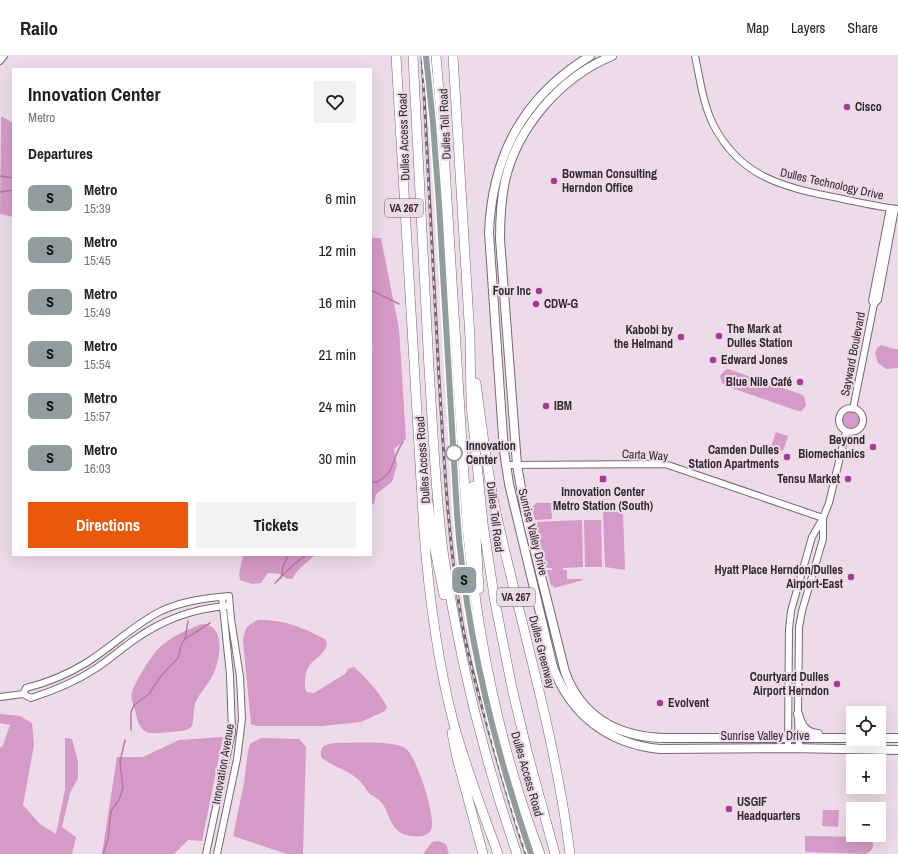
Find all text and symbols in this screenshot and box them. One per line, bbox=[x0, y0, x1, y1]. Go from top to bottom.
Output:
text: Railo bbox=[20, 15, 58, 41]
text: Map bbox=[747, 19, 769, 37]
text: Layers bbox=[791, 19, 825, 37]
text: Share bbox=[847, 19, 878, 37]
text: Innovation Center bbox=[28, 81, 160, 107]
button: heart bbox=[314, 81, 356, 123]
street label: Dulles Toll Road bbox=[435, 88, 455, 160]
street label: Dulles Access Road bbox=[394, 93, 414, 181]
place label: Cisco bbox=[855, 99, 882, 115]
marker: Cisco bbox=[842, 102, 852, 112]
text: Metro bbox=[28, 109, 55, 126]
text: Departures bbox=[28, 143, 93, 164]
street label: Dulles Technology Drive bbox=[779, 164, 885, 204]
place label: Bowman Consulting Herndon Office bbox=[562, 166, 657, 196]
marker: Bowman Consulting Herndon Office bbox=[549, 176, 559, 186]
text: Metro bbox=[84, 179, 117, 200]
text: 6 min bbox=[325, 188, 356, 209]
text: S bbox=[46, 189, 54, 207]
road number: VA 267 bbox=[385, 199, 423, 217]
text: 15:39 bbox=[84, 200, 111, 217]
text: Metro bbox=[84, 231, 117, 252]
text: 12 min bbox=[318, 240, 356, 261]
text: S bbox=[46, 241, 54, 259]
text: 15:45 bbox=[84, 252, 111, 269]
text: Metro bbox=[84, 283, 117, 304]
place label: Four Inc bbox=[493, 283, 532, 299]
marker: Four Inc bbox=[534, 286, 544, 296]
text: 16 min bbox=[318, 292, 356, 313]
text: S bbox=[46, 293, 54, 311]
place label: CDW-G bbox=[544, 296, 579, 312]
marker: CDW-G bbox=[531, 299, 541, 309]
text: 15:49 bbox=[84, 304, 111, 321]
street label: Sayward Boulevard bbox=[837, 311, 869, 397]
place label: The Mark at Dulles Station bbox=[727, 321, 793, 351]
place label: Kabobi by the Helmand bbox=[614, 322, 674, 352]
marker: The Mark at Dulles Station bbox=[714, 331, 724, 341]
marker: Kabobi by the Helmand bbox=[676, 332, 686, 342]
text: Metro bbox=[84, 335, 117, 356]
text: 21 min bbox=[318, 344, 356, 365]
text: S bbox=[46, 345, 54, 363]
place label: Edward Jones bbox=[721, 352, 788, 368]
marker: Edward Jones bbox=[708, 355, 718, 365]
text: 15:54 bbox=[84, 356, 111, 373]
place label: Blue Nile Café bbox=[726, 374, 793, 390]
marker: Blue Nile Café bbox=[795, 377, 805, 387]
text: Metro bbox=[84, 387, 117, 408]
text: 24 min bbox=[318, 396, 356, 417]
text: S bbox=[46, 397, 54, 415]
place label: IBM bbox=[554, 398, 572, 414]
marker: IBM bbox=[541, 401, 551, 411]
text: 15:57 bbox=[84, 408, 111, 425]
street label: Dulles Access Road bbox=[412, 416, 434, 504]
place label: Beyond Biomechanics bbox=[798, 432, 866, 462]
place label: Innovation Center bbox=[466, 438, 516, 468]
text: Metro bbox=[84, 439, 117, 460]
place label: Camden Dulles Station Apartments bbox=[689, 442, 780, 472]
marker: Beyond Biomechanics bbox=[868, 442, 878, 452]
marker: Innovation Center bbox=[445, 444, 463, 462]
street label: Carta Way bbox=[622, 446, 669, 464]
text: 30 min bbox=[318, 448, 356, 469]
text: S bbox=[46, 449, 54, 467]
marker: Camden Dulles Station Apartments bbox=[782, 452, 792, 462]
text: 16:03 bbox=[84, 460, 111, 477]
place label: Tensu Market bbox=[777, 471, 841, 487]
marker: Innovation Center Metro Station (South) bbox=[598, 474, 608, 484]
marker: Tensu Market bbox=[843, 474, 853, 484]
street label: Dulles Toll Road bbox=[483, 481, 507, 553]
place label: Innovation Center Metro Station (South) bbox=[553, 484, 653, 514]
street label: Sunrise Valley Drive bbox=[514, 487, 552, 577]
button: Directions bbox=[28, 502, 188, 548]
button: Tickets bbox=[196, 502, 356, 548]
place label: Hyatt Place Herndon/Dulles Airport-East bbox=[714, 562, 844, 592]
line badge: S bbox=[451, 567, 477, 593]
text: S bbox=[460, 571, 468, 589]
marker: Hyatt Place Herndon/Dulles Airport-East bbox=[846, 572, 856, 582]
road number: VA 267 bbox=[497, 588, 535, 606]
street label: Dulles Greenway bbox=[525, 614, 559, 690]
place label: Courtyard Dulles Airport Herndon bbox=[750, 669, 830, 699]
marker: Courtyard Dulles Airport Herndon bbox=[832, 679, 842, 689]
place label: Evolvent bbox=[668, 695, 710, 711]
marker: Evolvent bbox=[655, 698, 665, 708]
map controls bbox=[846, 706, 886, 842]
button: locate bbox=[846, 706, 886, 746]
street label: Innovation Avenue bbox=[208, 723, 238, 805]
street label: Sunrise Valley Drive bbox=[721, 728, 809, 744]
street label: Dulles Access Road bbox=[507, 730, 547, 818]
button: + bbox=[846, 754, 886, 794]
place label: USGIF Headquarters bbox=[737, 794, 801, 824]
button: − bbox=[846, 802, 886, 842]
marker: USGIF Headquarters bbox=[724, 804, 734, 814]

